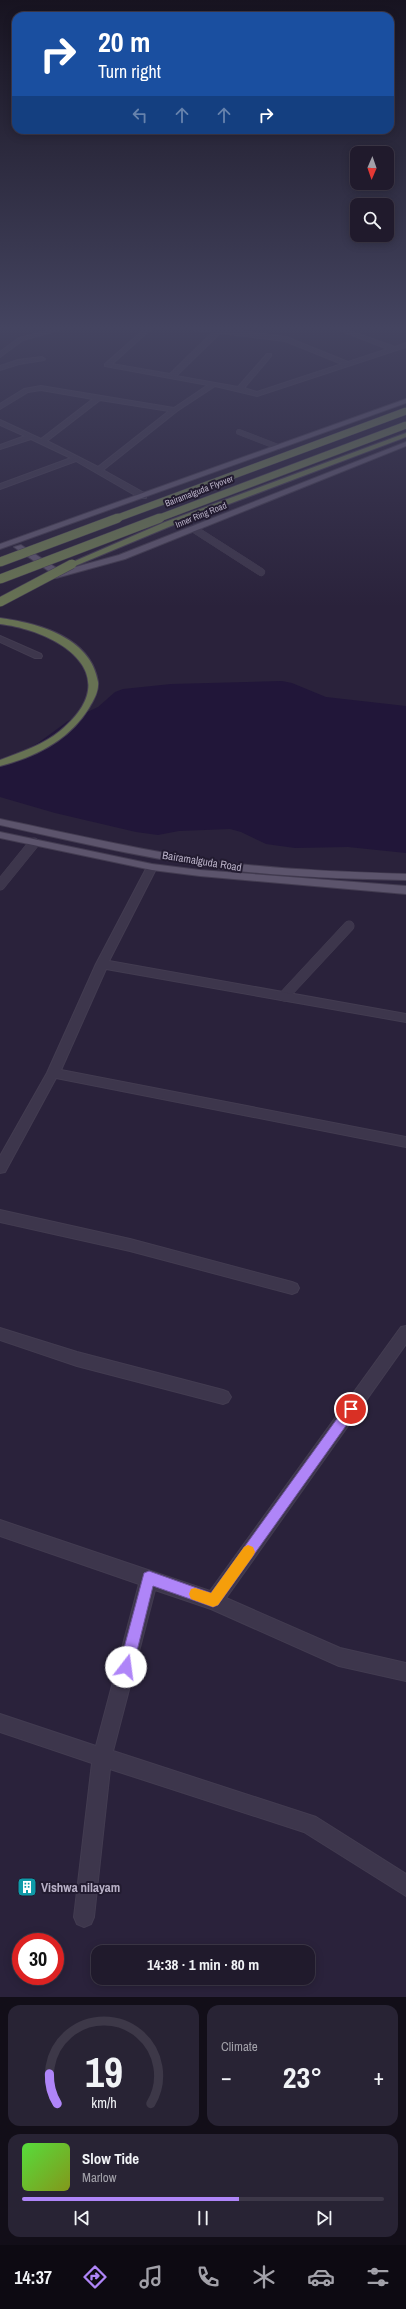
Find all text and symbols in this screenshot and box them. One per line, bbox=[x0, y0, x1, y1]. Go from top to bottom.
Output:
text: 20 m bbox=[98, 23, 150, 61]
icon: right bbox=[32, 28, 84, 80]
text: Turn right bbox=[98, 59, 161, 84]
icon: left bbox=[129, 104, 151, 126]
icon: ahead bbox=[171, 104, 193, 126]
icon: ahead bbox=[213, 104, 235, 126]
icon: right bbox=[255, 104, 277, 126]
north arrow bbox=[350, 146, 394, 190]
map controls bbox=[350, 146, 394, 242]
button: search bbox=[350, 198, 394, 242]
street label: Bairamalguda Flyover bbox=[163, 472, 235, 510]
street label: Inner Ring Road bbox=[174, 499, 228, 531]
street label: Bairamalguda Road bbox=[161, 848, 243, 874]
pin bbox=[334, 1392, 368, 1426]
icon: arrive bbox=[340, 1398, 362, 1420]
position arrow bbox=[105, 1646, 147, 1688]
building icon: Vishwa nilayam bbox=[16, 1876, 38, 1898]
place label: Vishwa nilayam bbox=[41, 1879, 120, 1896]
speed limit sign: 30 bbox=[12, 1933, 64, 1985]
text: 14:38 · 1 min · 80 m bbox=[147, 1954, 259, 1975]
text: Climate bbox=[221, 2038, 258, 2055]
text: 19 bbox=[85, 2043, 122, 2099]
text: 23° bbox=[283, 2057, 322, 2097]
text: − bbox=[221, 2062, 232, 2092]
text: + bbox=[373, 2062, 384, 2092]
text: km/h bbox=[91, 2092, 116, 2111]
text: Slow Tide bbox=[82, 2148, 139, 2169]
text: Marlow bbox=[82, 2169, 116, 2186]
icon: previous bbox=[71, 2207, 93, 2229]
icon: pause bbox=[192, 2207, 214, 2229]
icon: next bbox=[313, 2207, 335, 2229]
icon: directions bbox=[81, 2263, 109, 2291]
icon: music bbox=[137, 2263, 165, 2291]
icon: phone bbox=[194, 2263, 222, 2291]
icon: climate bbox=[250, 2263, 278, 2291]
icon: car bbox=[307, 2263, 335, 2291]
icon: filters bbox=[364, 2263, 392, 2291]
text: 14:37 bbox=[14, 2265, 52, 2290]

